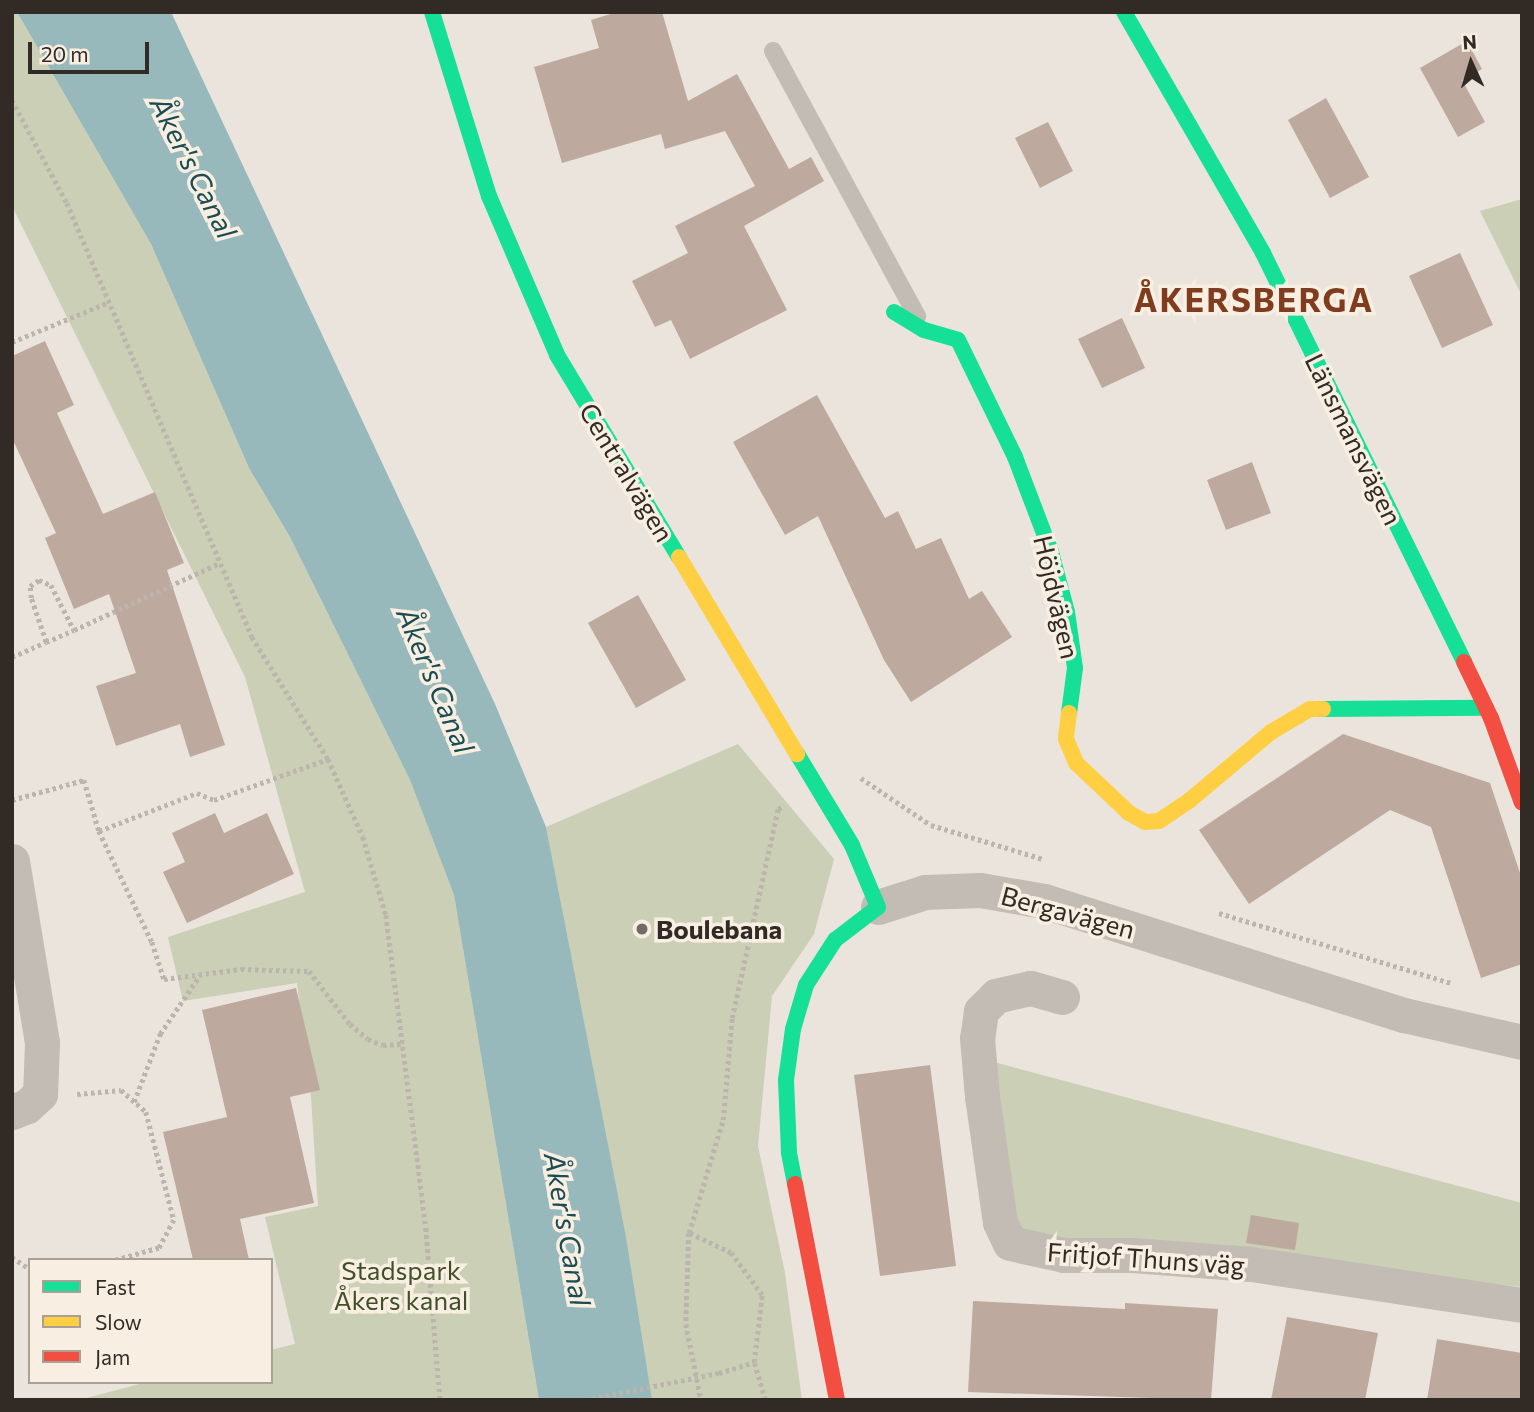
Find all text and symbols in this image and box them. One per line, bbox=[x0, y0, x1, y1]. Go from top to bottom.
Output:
scale bar bbox=[32, 28, 152, 72]
north arrow bbox=[1436, 28, 1506, 98]
text: N bbox=[1462, 30, 1477, 54]
text: 20 m bbox=[41, 41, 89, 66]
water label: Åker's Canal bbox=[144, 90, 244, 244]
district label: ÅKERSBERGA bbox=[1135, 279, 1373, 319]
street label: Länsmansvägen bbox=[1299, 348, 1409, 530]
street label: Centralvägen bbox=[573, 397, 681, 547]
street label: Höjdvägen bbox=[1028, 532, 1086, 662]
water label: Åker's Canal bbox=[390, 602, 482, 758]
street label: Bergavägen bbox=[998, 879, 1138, 945]
place label: Boulebana bbox=[656, 913, 782, 945]
marker: Boulebana bbox=[634, 921, 650, 937]
water label: Åker's Canal bbox=[538, 1150, 598, 1308]
street label: Fritjof Thuns väg bbox=[1046, 1236, 1246, 1280]
park label: Stadspark Åkers kanal bbox=[334, 1254, 468, 1316]
legend bbox=[28, 1258, 273, 1384]
text: Fast bbox=[95, 1274, 136, 1299]
text: Slow bbox=[95, 1309, 142, 1334]
text: Jam bbox=[95, 1344, 130, 1369]

